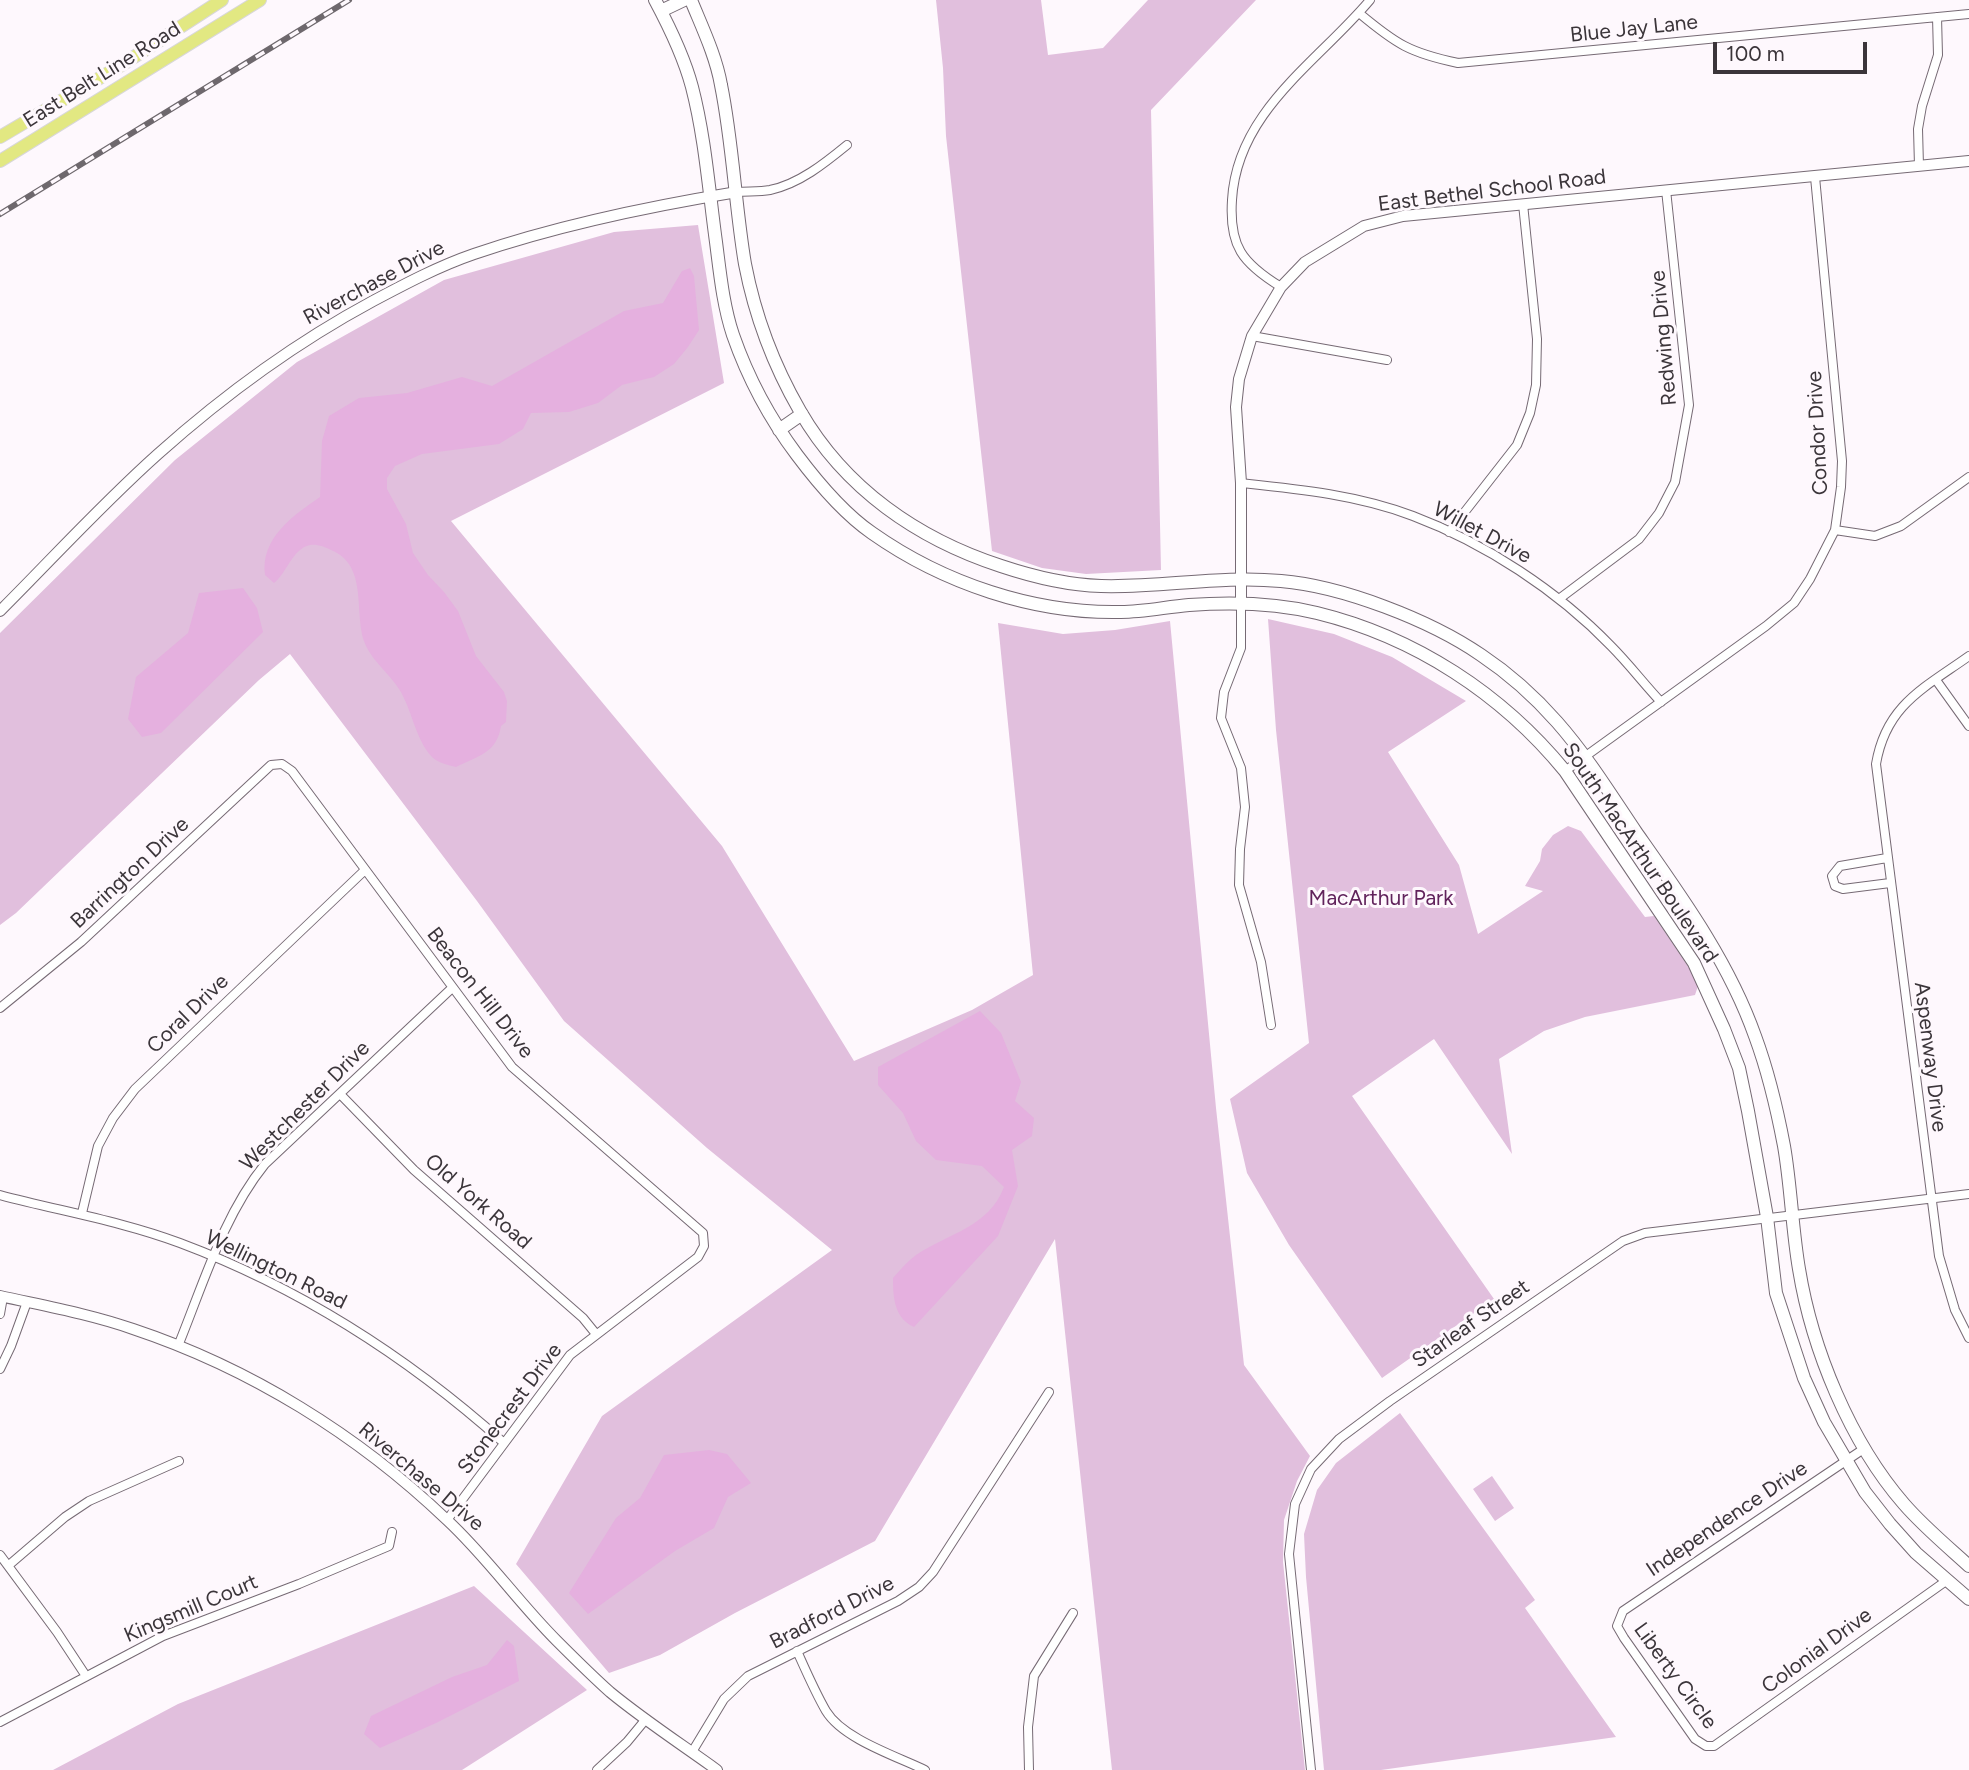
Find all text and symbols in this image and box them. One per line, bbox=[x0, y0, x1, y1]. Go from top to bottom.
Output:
street label: Blue Jay Lane bbox=[1569, 10, 1699, 48]
street label: East Belt Line Road bbox=[19, 16, 185, 134]
scale bar bbox=[1717, 28, 1871, 72]
text: 100 m bbox=[1726, 41, 1785, 66]
street label: East Bethel School Road bbox=[1376, 164, 1608, 218]
street label: Riverchase Drive bbox=[299, 235, 449, 331]
street label: Redwing Drive bbox=[1646, 269, 1682, 407]
street label: Condor Drive bbox=[1802, 370, 1834, 496]
street label: Willet Drive bbox=[1429, 497, 1535, 569]
street label: South MacArthur Boulevard bbox=[1557, 738, 1723, 968]
street label: Barrington Drive bbox=[66, 812, 194, 934]
park label: MacArthur Park bbox=[1309, 886, 1453, 912]
street label: Beacon Hill Drive bbox=[421, 923, 539, 1063]
street label: Coral Drive bbox=[142, 969, 234, 1059]
street label: Aspenway Drive bbox=[1908, 981, 1952, 1133]
street label: Westchester Drive bbox=[235, 1036, 375, 1176]
street label: Old York Road bbox=[420, 1149, 536, 1255]
street label: Wellington Road bbox=[201, 1225, 351, 1315]
street label: Starleaf Street bbox=[1408, 1274, 1534, 1374]
street label: Stonecrest Drive bbox=[453, 1339, 567, 1479]
street label: Riverchase Drive bbox=[353, 1417, 489, 1537]
street label: Independence Drive bbox=[1642, 1456, 1812, 1582]
street label: Kingsmill Court bbox=[120, 1570, 262, 1648]
street label: Bradford Drive bbox=[766, 1571, 898, 1655]
street label: Colonial Drive bbox=[1757, 1603, 1877, 1699]
street label: Liberty Circle bbox=[1628, 1618, 1722, 1734]

